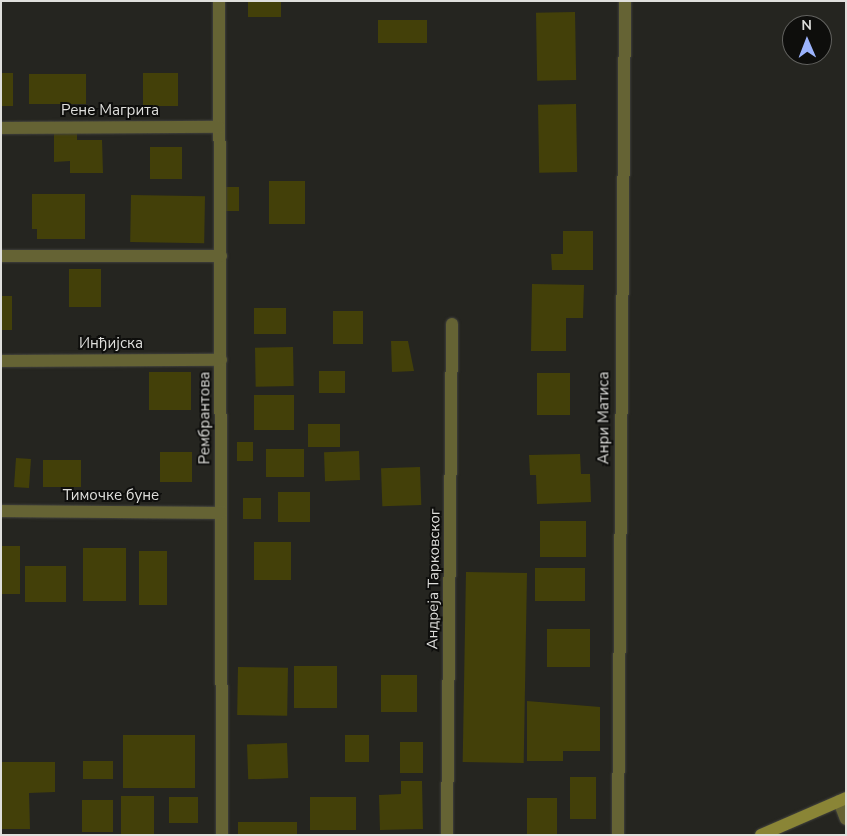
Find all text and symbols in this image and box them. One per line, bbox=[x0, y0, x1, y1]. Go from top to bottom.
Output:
north arrow bbox=[782, 15, 832, 65]
text: N bbox=[801, 16, 812, 35]
street label: Рене Магрита bbox=[61, 102, 159, 120]
street label: Инђијска bbox=[79, 335, 143, 353]
street label: Рембрантова bbox=[196, 372, 214, 464]
street label: Анри Матиса bbox=[595, 372, 613, 464]
street label: Тимочке буне bbox=[63, 487, 159, 505]
street label: Андреја Тарковског bbox=[424, 508, 444, 650]

